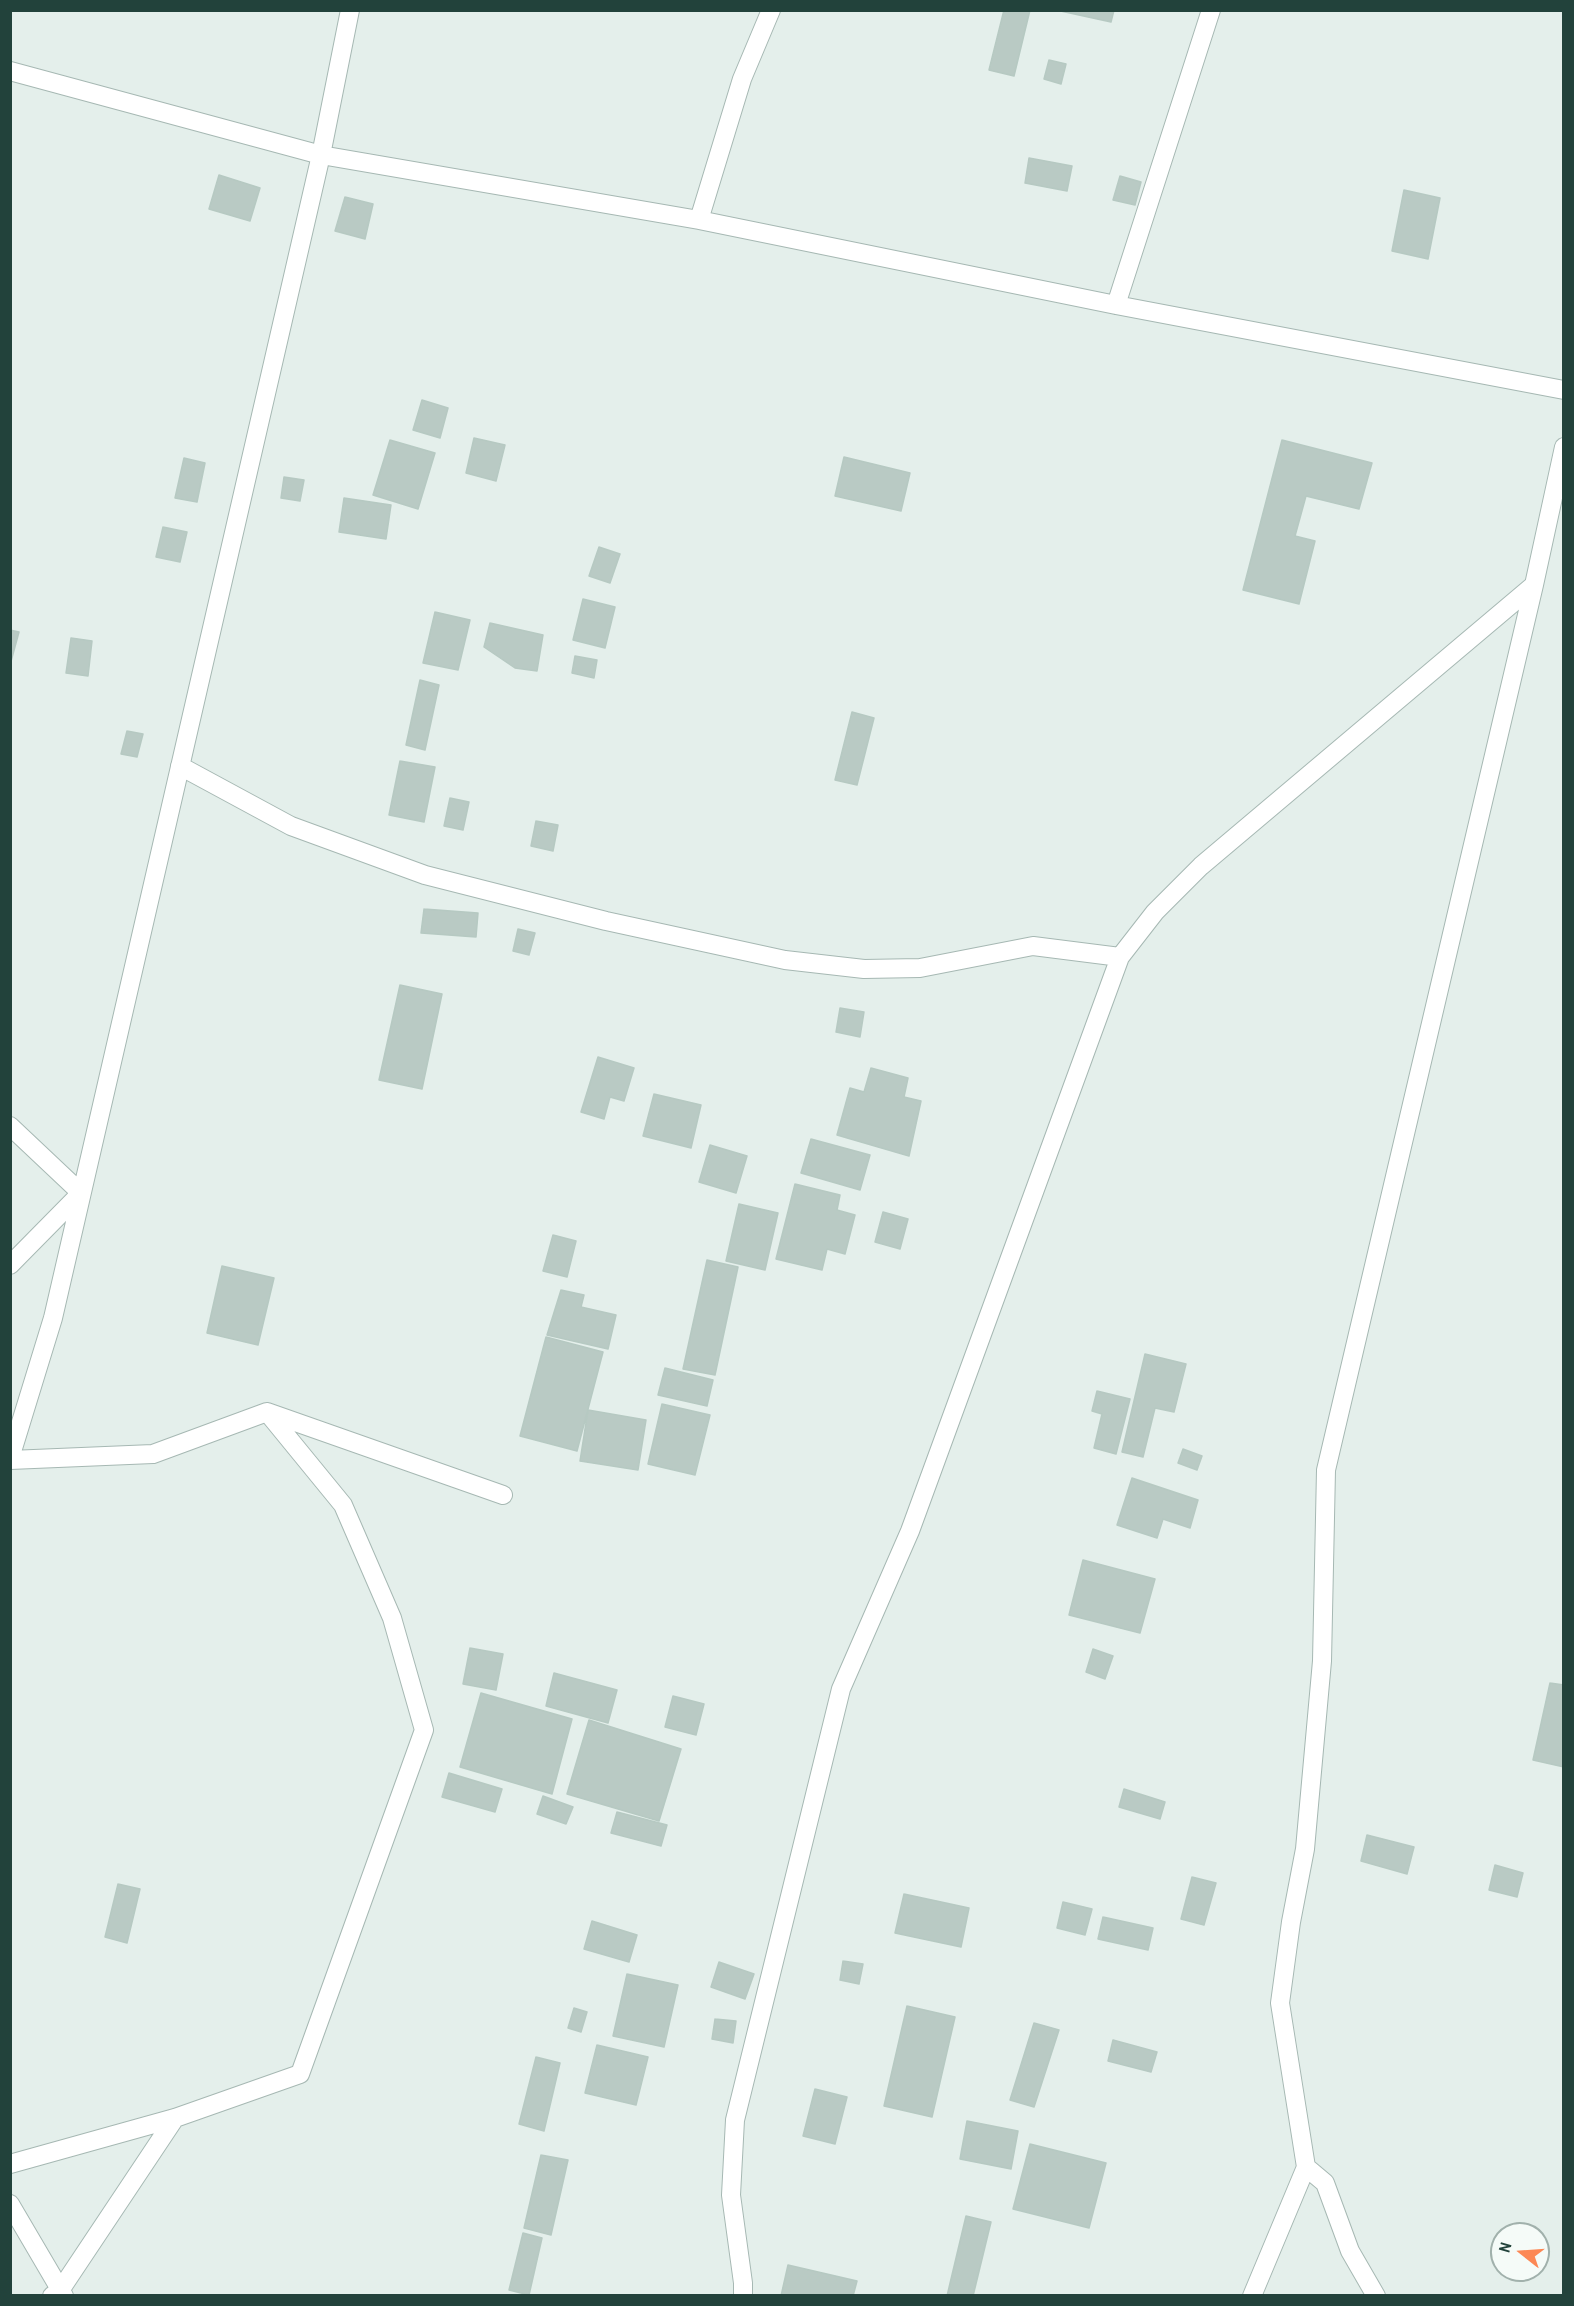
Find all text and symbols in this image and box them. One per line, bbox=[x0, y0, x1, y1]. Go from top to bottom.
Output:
north arrow bbox=[1490, 2222, 1550, 2282]
text: N bbox=[1493, 2240, 1517, 2255]

